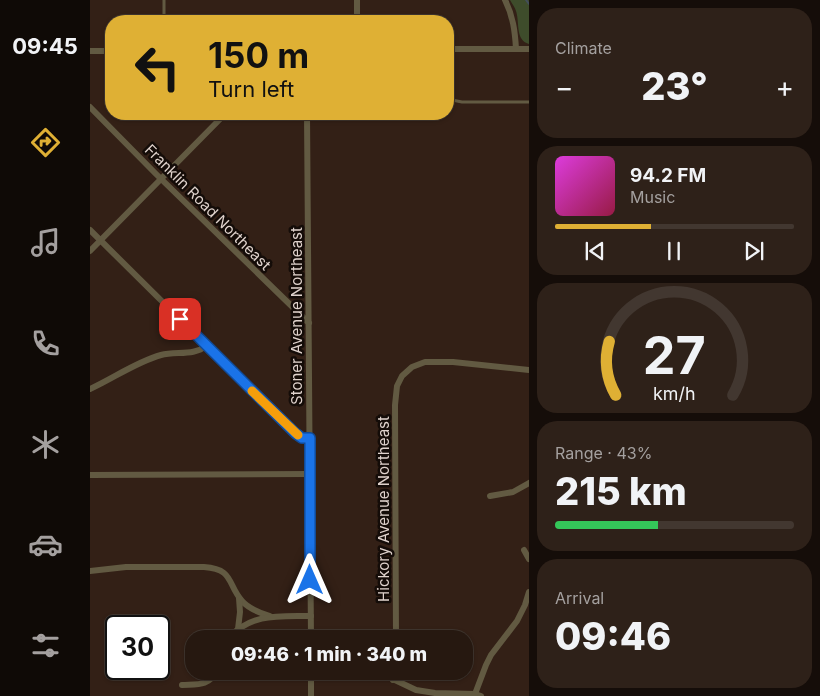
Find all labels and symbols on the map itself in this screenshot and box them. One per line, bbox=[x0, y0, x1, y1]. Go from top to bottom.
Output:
street label: Franklin Road Northeast bbox=[141, 140, 275, 274]
street label: Stoner Avenue Northeast bbox=[287, 227, 306, 405]
pin bbox=[159, 298, 201, 340]
street label: Hickory Avenue Northeast bbox=[374, 416, 393, 602]
position arrow bbox=[283, 553, 335, 605]
speed limit sign: 30 bbox=[105, 615, 170, 680]

